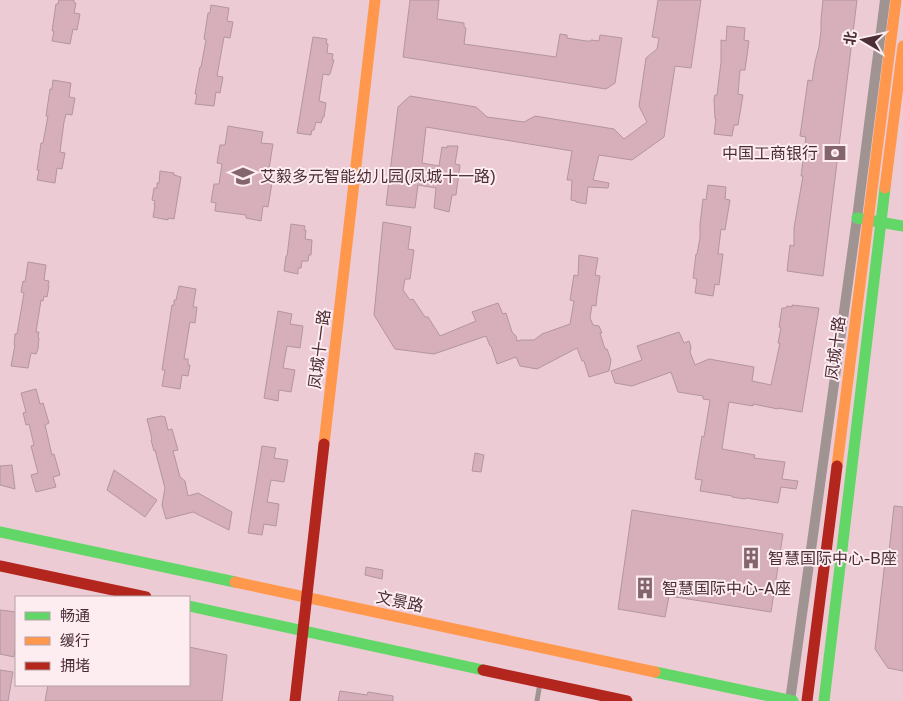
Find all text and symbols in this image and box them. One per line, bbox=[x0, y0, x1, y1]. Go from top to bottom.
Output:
north arrow bbox=[838, 15, 888, 65]
text: 北 bbox=[840, 30, 859, 46]
bank icon: 中国工商银行 bbox=[822, 140, 848, 166]
place label: 中国工商银行 bbox=[722, 143, 818, 163]
school or university icon: 艾毅多元智能幼儿园(凤城十一路) bbox=[230, 163, 256, 189]
place label: 艾毅多元智能幼儿园(凤城十一路) bbox=[260, 166, 496, 186]
street label: 凤城十一路 bbox=[304, 308, 334, 390]
street label: 凤城十路 bbox=[821, 315, 849, 381]
building icon: 智慧国际中心-B座 bbox=[738, 545, 764, 571]
place label: 智慧国际中心-B座 bbox=[768, 548, 897, 568]
building icon: 智慧国际中心-A座 bbox=[632, 575, 658, 601]
place label: 智慧国际中心-A座 bbox=[662, 578, 791, 598]
street label: 文景路 bbox=[374, 586, 426, 616]
legend bbox=[15, 596, 190, 686]
text: 畅通 bbox=[60, 606, 90, 624]
text: 缓行 bbox=[60, 631, 90, 649]
text: 拥堵 bbox=[60, 656, 90, 674]

